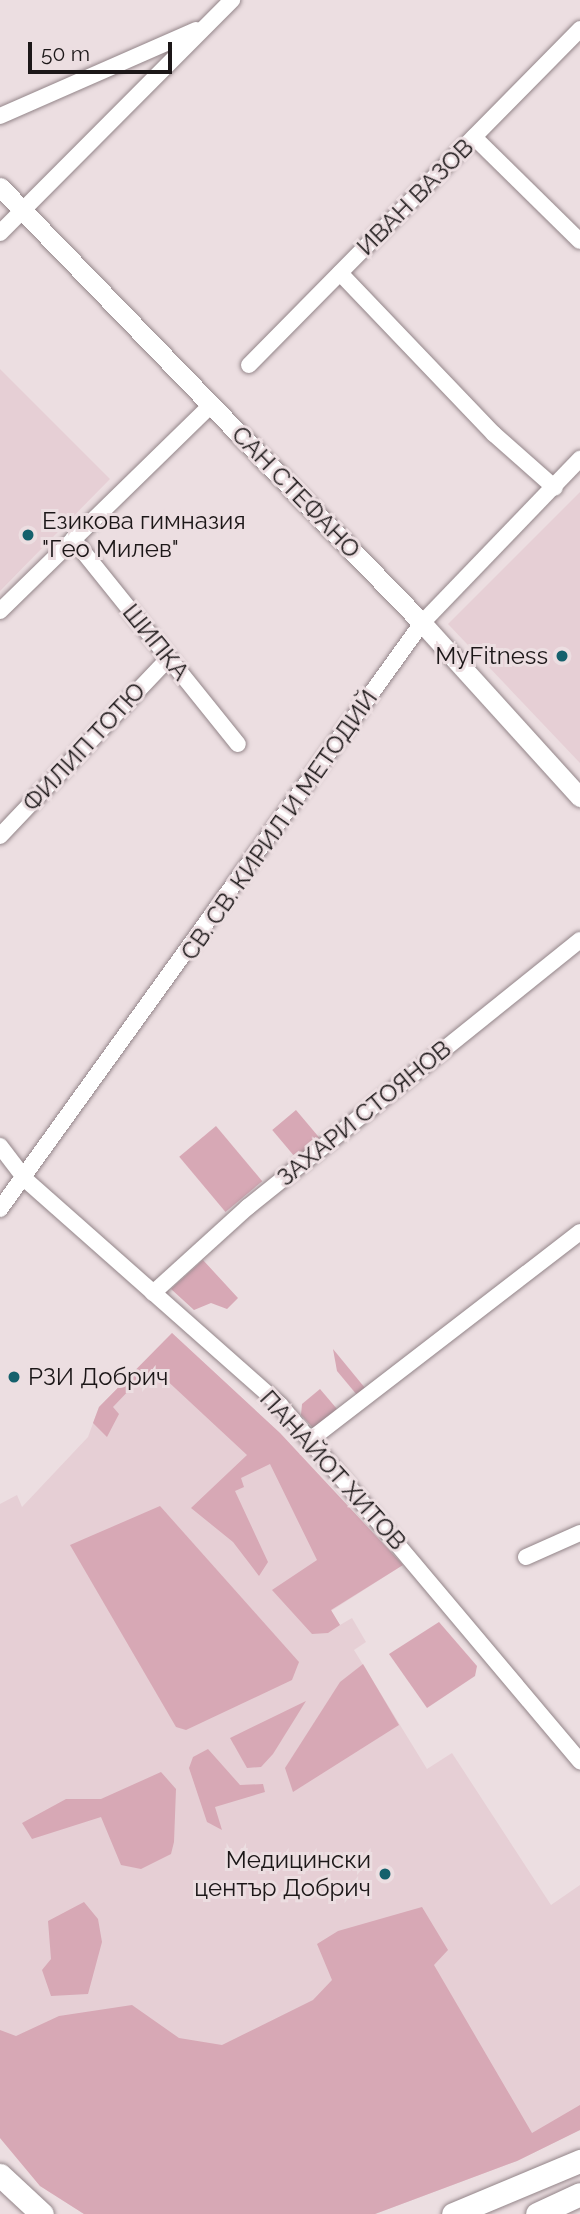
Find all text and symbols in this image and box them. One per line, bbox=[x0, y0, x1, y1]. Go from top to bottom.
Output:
scale bar bbox=[32, 28, 175, 72]
text: 50 m bbox=[41, 41, 90, 66]
street label: ИВАН ВАЗОВ bbox=[351, 133, 479, 261]
street label: САН СТЕФАНО bbox=[226, 420, 366, 564]
place label: Езикова гимназия "Гео Милев" bbox=[42, 507, 246, 563]
marker: Езикова гимназия "Гео Милев" bbox=[20, 527, 36, 543]
street label: ШИПКА bbox=[117, 598, 195, 686]
place label: MyFitness bbox=[435, 642, 548, 670]
marker: MyFitness bbox=[554, 648, 570, 664]
street label: ФИЛИП ТОТЮ bbox=[17, 676, 151, 818]
street label: СВ. СВ. КИРИЛ И МЕТОДИЙ bbox=[175, 684, 383, 966]
street label: ЗАХАРИ СТОЯНОВ bbox=[271, 1034, 457, 1192]
place label: РЗИ Добрич bbox=[28, 1363, 168, 1391]
marker: РЗИ Добрич bbox=[6, 1369, 22, 1385]
street label: ПАНАЙОТ ХИТОВ bbox=[254, 1384, 412, 1556]
place label: Медицински център Добрич bbox=[194, 1846, 371, 1902]
marker: Медицински център Добрич bbox=[377, 1866, 393, 1882]

